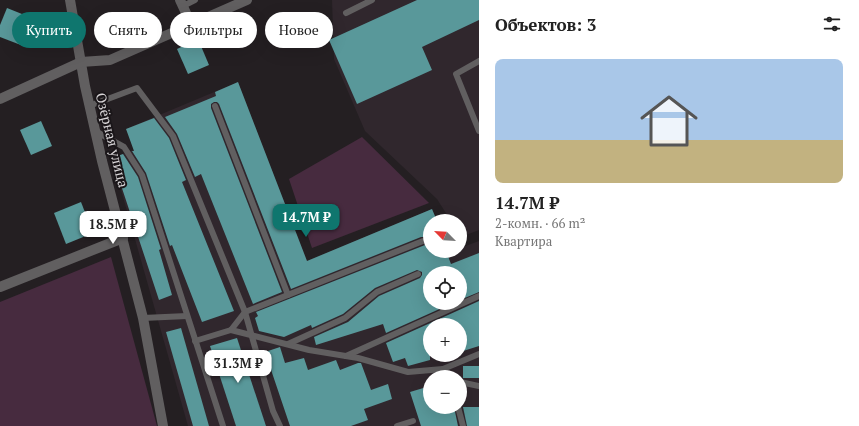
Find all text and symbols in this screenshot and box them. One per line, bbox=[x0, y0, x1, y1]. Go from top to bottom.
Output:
chip: Купить bbox=[12, 12, 86, 48]
chip: Снять bbox=[94, 12, 162, 48]
chip: Фильтры bbox=[170, 12, 257, 48]
chip: Новое bbox=[265, 12, 333, 48]
text: Объектов: 3 bbox=[495, 13, 596, 36]
icon: filters bbox=[821, 13, 843, 35]
icon: home bbox=[633, 85, 705, 157]
street label: Озёрная улица bbox=[92, 91, 133, 189]
text: 14.7M ₽ bbox=[495, 191, 559, 214]
pin: 14.7M ₽ bbox=[269, 204, 343, 238]
text: 14.7M ₽ bbox=[282, 208, 330, 226]
pin: 18.5M ₽ bbox=[76, 211, 150, 245]
north arrow bbox=[423, 214, 467, 258]
map controls bbox=[423, 214, 467, 414]
text: 2-комн. · 66 m² bbox=[495, 214, 585, 232]
text: 18.5M ₽ bbox=[89, 215, 137, 233]
text: Квартира bbox=[495, 232, 552, 250]
button: locate bbox=[423, 266, 467, 310]
button: + bbox=[423, 318, 467, 362]
pin: 31.3M ₽ bbox=[201, 350, 275, 384]
text: 31.3M ₽ bbox=[214, 354, 262, 372]
button: − bbox=[423, 370, 467, 414]

